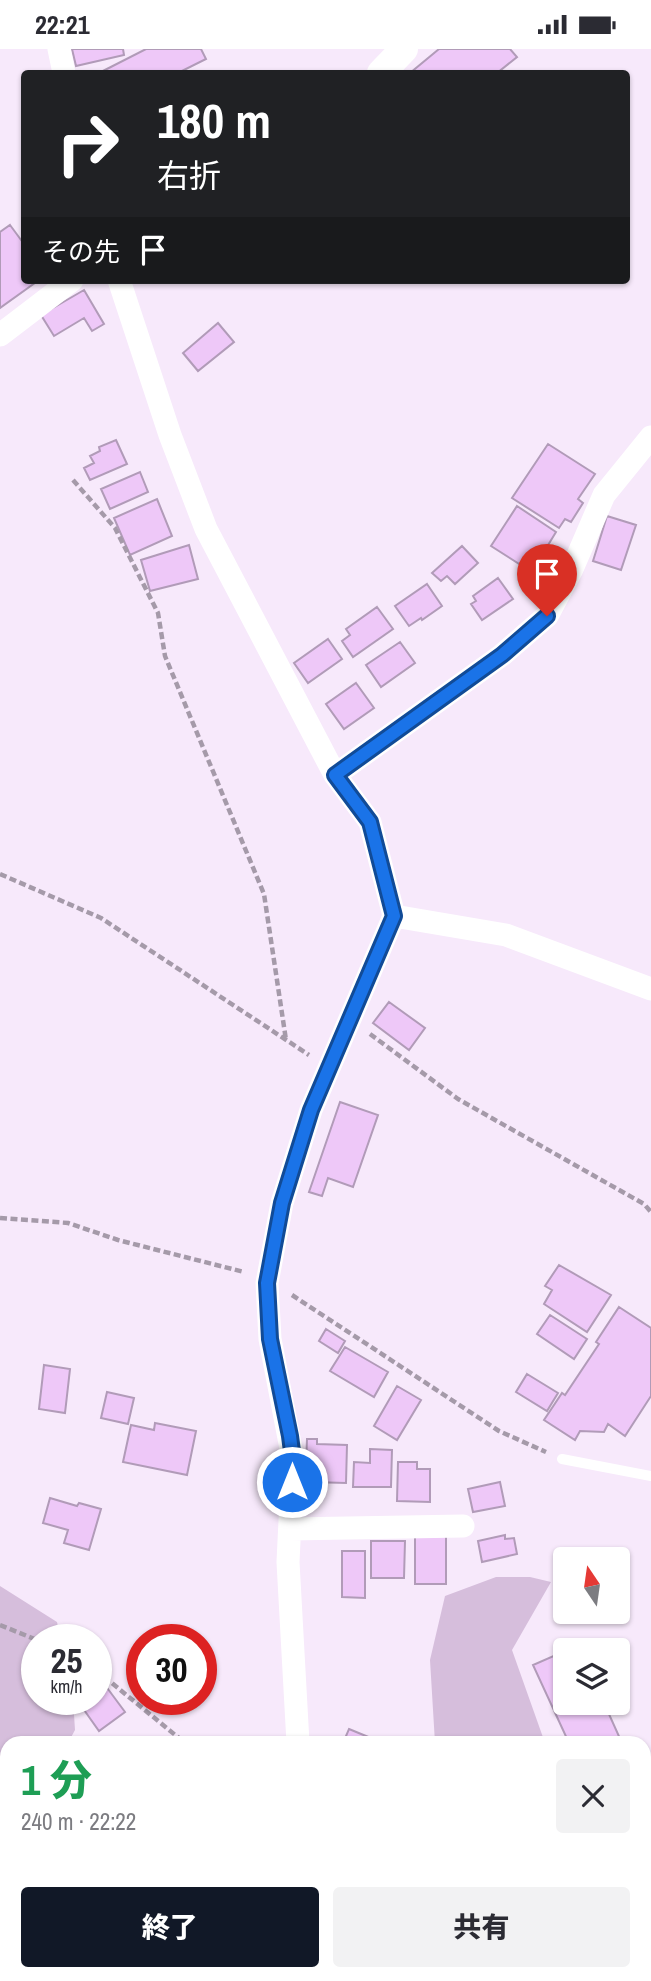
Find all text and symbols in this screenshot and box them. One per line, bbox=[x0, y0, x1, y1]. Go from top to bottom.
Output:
text: 22:21 bbox=[35, 7, 90, 42]
text: 180 m bbox=[157, 87, 271, 153]
icon: right bbox=[42, 98, 133, 189]
text: 右折 bbox=[157, 154, 221, 197]
icon: arrive bbox=[134, 231, 172, 269]
text: その先 bbox=[42, 234, 120, 269]
pin bbox=[517, 544, 577, 616]
icon: arrive bbox=[528, 555, 566, 593]
position arrow bbox=[255, 1445, 329, 1519]
north arrow bbox=[553, 1547, 630, 1624]
map controls bbox=[553, 1547, 630, 1715]
speed limit sign: 30 bbox=[126, 1624, 217, 1715]
text: 25 bbox=[51, 1637, 82, 1684]
button: layers bbox=[553, 1638, 630, 1715]
text: km/h bbox=[51, 1674, 83, 1699]
text: 1 分 bbox=[21, 1752, 92, 1808]
button: close bbox=[556, 1759, 630, 1833]
text: 240 m · 22:22 bbox=[21, 1806, 136, 1837]
button: 終了 bbox=[21, 1887, 319, 1967]
button: 共有 bbox=[333, 1887, 630, 1967]

